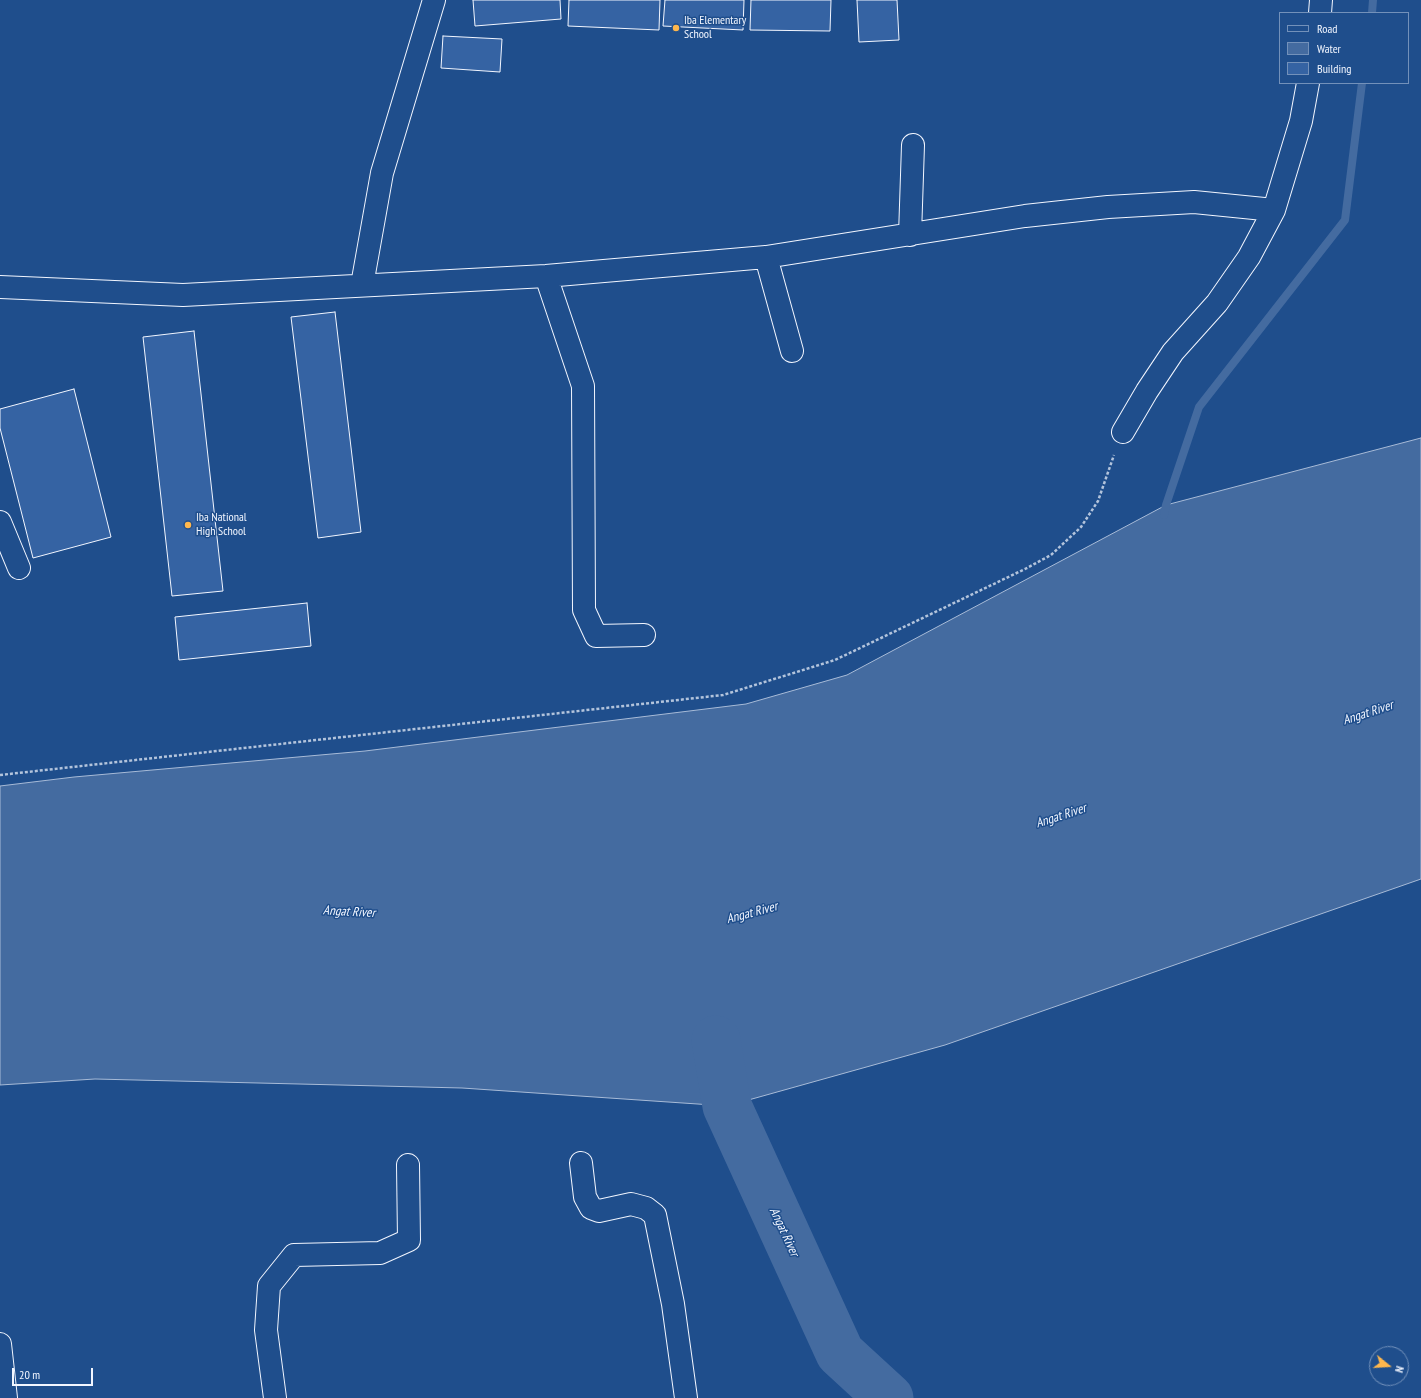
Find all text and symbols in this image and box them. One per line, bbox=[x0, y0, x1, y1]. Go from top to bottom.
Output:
legend bbox=[1279, 12, 1409, 84]
place label: Iba Elementary School bbox=[684, 14, 746, 42]
text: Road bbox=[1317, 21, 1337, 36]
marker: Iba Elementary School bbox=[671, 23, 681, 33]
text: Water bbox=[1317, 41, 1341, 56]
text: Building bbox=[1317, 61, 1352, 76]
place label: Iba National High School bbox=[196, 511, 247, 539]
marker: Iba National High School bbox=[183, 520, 193, 530]
water label: Angat River bbox=[1341, 698, 1395, 728]
water label: Angat River bbox=[1034, 801, 1088, 831]
water label: Angat River bbox=[725, 899, 779, 927]
water label: Angat River bbox=[323, 903, 375, 921]
water label: Angat River bbox=[766, 1205, 802, 1259]
north arrow bbox=[1369, 1346, 1409, 1386]
scale bar bbox=[14, 1360, 95, 1386]
text: N bbox=[1392, 1364, 1407, 1374]
text: 20 m bbox=[19, 1367, 40, 1382]

